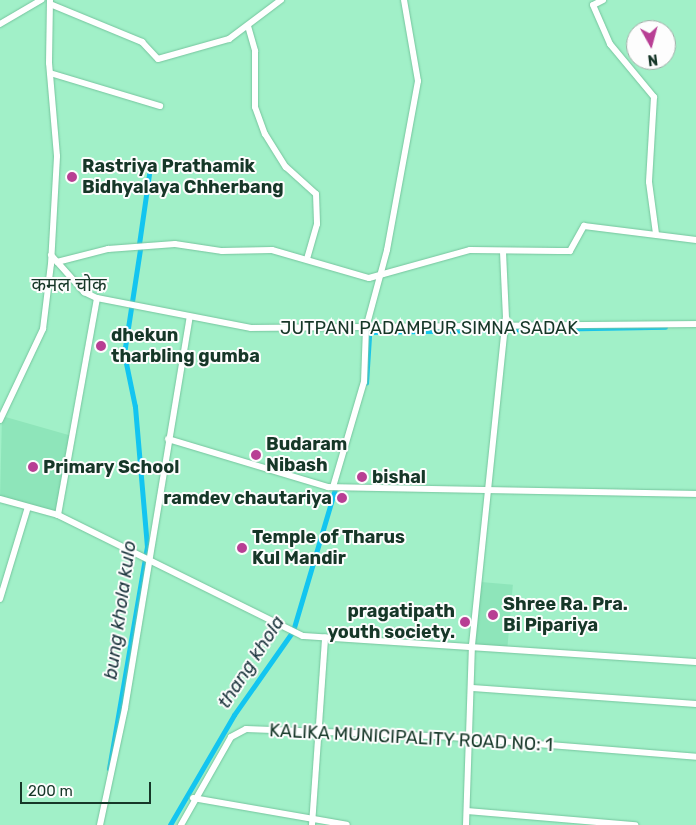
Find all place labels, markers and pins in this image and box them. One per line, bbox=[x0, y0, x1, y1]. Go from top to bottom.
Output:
place label: Rastriya Prathamik Bidhyalaya Chherbang bbox=[82, 156, 284, 198]
marker: Rastriya Prathamik Bidhyalaya Chherbang bbox=[66, 171, 78, 183]
place label: dhekun tharbling gumba bbox=[111, 325, 260, 368]
marker: dhekun tharbling gumba bbox=[95, 340, 107, 352]
place label: Budaram Nibash bbox=[266, 434, 347, 476]
marker: Budaram Nibash bbox=[250, 449, 262, 461]
place label: Primary School bbox=[43, 456, 180, 478]
marker: Primary School bbox=[27, 461, 39, 473]
place label: bishal bbox=[372, 466, 426, 488]
marker: bishal bbox=[356, 471, 368, 483]
place label: ramdev chautariya bbox=[163, 487, 332, 509]
marker: ramdev chautariya bbox=[336, 492, 348, 504]
place label: Temple of Tharus Kul Mandir bbox=[252, 527, 406, 570]
marker: Temple of Tharus Kul Mandir bbox=[236, 542, 248, 554]
place label: Shree Ra. Pra. Bi Pipariya bbox=[503, 594, 628, 636]
place label: pragatipath youth society. bbox=[327, 601, 455, 644]
marker: Shree Ra. Pra. Bi Pipariya bbox=[487, 609, 499, 621]
marker: pragatipath youth society. bbox=[459, 616, 471, 628]

